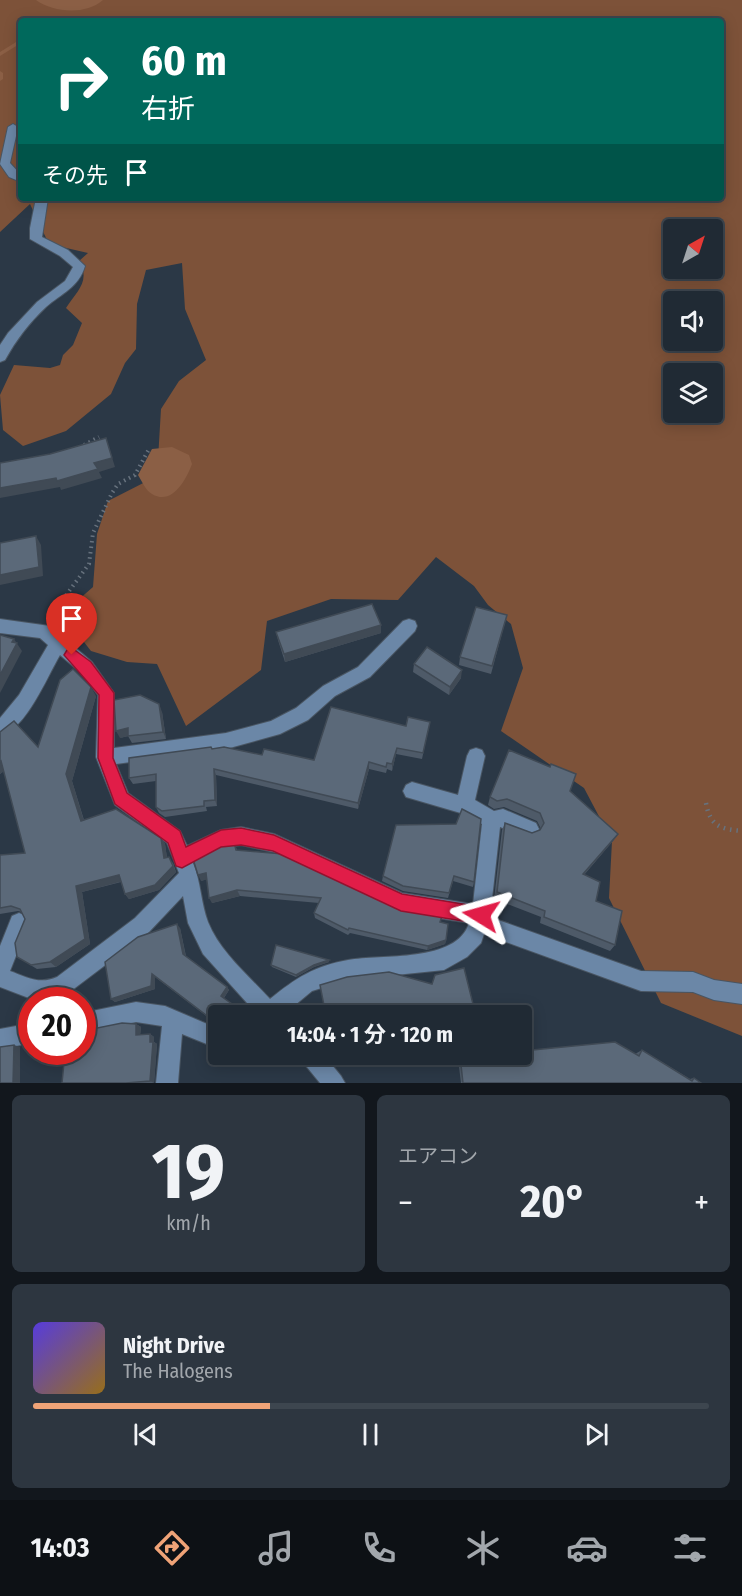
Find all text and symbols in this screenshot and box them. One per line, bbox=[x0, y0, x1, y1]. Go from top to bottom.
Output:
text: 60 m bbox=[141, 36, 227, 86]
icon: right bbox=[42, 42, 120, 120]
text: 右折 bbox=[141, 93, 195, 125]
icon: arrive bbox=[120, 156, 153, 189]
text: その先 bbox=[42, 162, 108, 189]
north arrow bbox=[663, 219, 723, 279]
map controls bbox=[663, 219, 723, 423]
button: sound bbox=[663, 291, 723, 351]
button: layers bbox=[663, 363, 723, 423]
pin bbox=[46, 593, 97, 655]
icon: arrive bbox=[55, 602, 88, 635]
position arrow bbox=[449, 883, 513, 947]
speed limit sign: 20 bbox=[18, 987, 96, 1065]
text: 14:04 · 1 分 · 120 m bbox=[287, 1021, 453, 1048]
text: 19 bbox=[152, 1125, 225, 1219]
text: エアコン bbox=[398, 1144, 478, 1168]
text: 20° bbox=[520, 1175, 587, 1229]
text: − bbox=[398, 1183, 413, 1223]
text: + bbox=[694, 1183, 709, 1223]
text: km/h bbox=[166, 1211, 211, 1235]
text: Night Drive bbox=[123, 1332, 225, 1359]
text: The Halogens bbox=[123, 1359, 233, 1383]
icon: previous bbox=[129, 1418, 162, 1451]
icon: pause bbox=[354, 1418, 387, 1451]
icon: next bbox=[580, 1418, 613, 1451]
icon: directions bbox=[151, 1527, 193, 1569]
icon: music bbox=[255, 1527, 297, 1569]
icon: phone bbox=[358, 1527, 400, 1569]
icon: climate bbox=[462, 1527, 504, 1569]
icon: car bbox=[566, 1527, 608, 1569]
icon: filters bbox=[669, 1527, 711, 1569]
text: 14:03 bbox=[31, 1532, 90, 1564]

